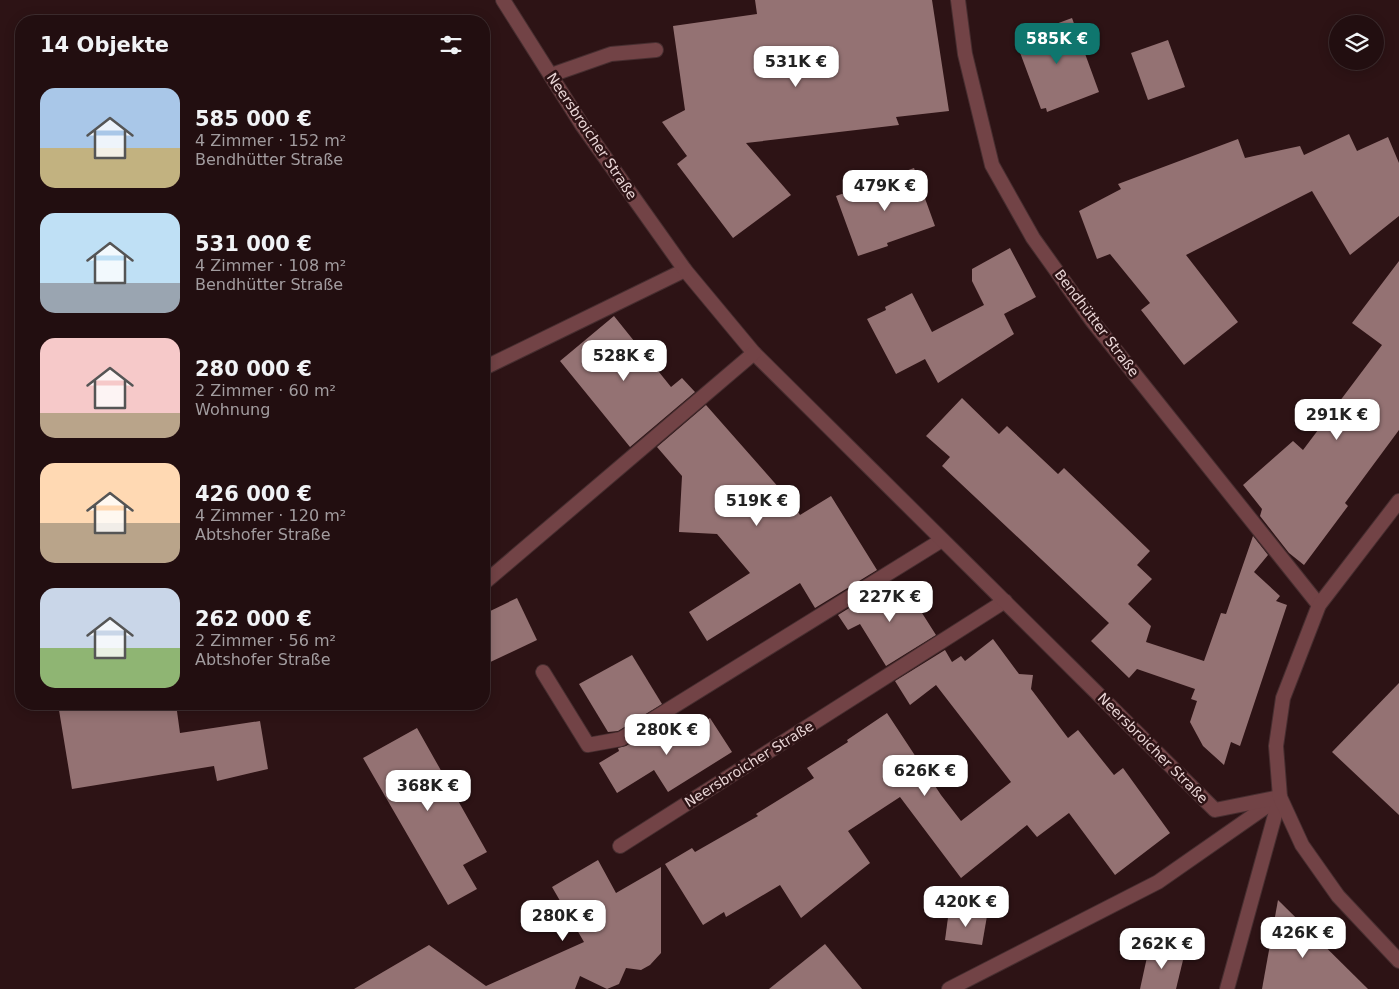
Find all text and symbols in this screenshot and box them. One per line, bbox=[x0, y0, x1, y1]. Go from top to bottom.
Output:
map controls bbox=[1329, 15, 1384, 70]
button: layers bbox=[1329, 15, 1384, 70]
pin: 585K € bbox=[1016, 22, 1098, 65]
text: 585K € bbox=[1026, 29, 1088, 48]
icon: filters bbox=[437, 31, 465, 59]
text: 14 Objekte bbox=[40, 33, 169, 57]
pin: 531K € bbox=[755, 46, 837, 88]
text: 531K € bbox=[765, 52, 827, 71]
street label: Neersbroicher Straße bbox=[544, 70, 640, 202]
text: 585 000 € bbox=[195, 107, 312, 131]
icon: home bbox=[80, 108, 140, 168]
text: 4 Zimmer · 152 m² bbox=[195, 131, 346, 150]
text: Bendhütter Straße bbox=[195, 150, 343, 169]
pin: 479K € bbox=[844, 170, 926, 212]
text: 479K € bbox=[854, 176, 916, 195]
text: 531 000 € bbox=[195, 232, 312, 256]
icon: home bbox=[80, 233, 140, 293]
text: 4 Zimmer · 108 m² bbox=[195, 256, 346, 275]
street label: Bendhütter Straße bbox=[1052, 266, 1142, 380]
text: Bendhütter Straße bbox=[195, 275, 343, 294]
pin: 528K € bbox=[583, 340, 665, 382]
text: 528K € bbox=[593, 346, 655, 365]
text: 280 000 € bbox=[195, 357, 312, 381]
icon: home bbox=[80, 358, 140, 418]
text: 2 Zimmer · 60 m² bbox=[195, 381, 336, 400]
pin: 291K € bbox=[1296, 398, 1378, 441]
text: Wohnung bbox=[195, 400, 270, 419]
text: 291K € bbox=[1306, 405, 1368, 424]
text: 426 000 € bbox=[195, 482, 312, 506]
icon: home bbox=[80, 483, 140, 543]
pin: 519K € bbox=[716, 484, 798, 527]
text: 519K € bbox=[726, 491, 788, 510]
text: 4 Zimmer · 120 m² bbox=[195, 506, 346, 525]
text: Abtshofer Straße bbox=[195, 525, 331, 544]
pin: 227K € bbox=[849, 580, 931, 623]
text: 227K € bbox=[859, 587, 921, 606]
text: 262 000 € bbox=[195, 607, 312, 631]
icon: home bbox=[80, 608, 140, 668]
text: 2 Zimmer · 56 m² bbox=[195, 631, 336, 650]
text: Abtshofer Straße bbox=[195, 650, 331, 669]
street label: Neersbroicher Straße bbox=[1095, 690, 1211, 806]
pin: 280K € bbox=[626, 714, 708, 756]
street label: Neersbroicher Straße bbox=[682, 718, 816, 810]
text: 280K € bbox=[636, 720, 698, 739]
pin: 626K € bbox=[884, 754, 966, 797]
text: 626K € bbox=[894, 761, 956, 780]
pin: 368K € bbox=[387, 770, 469, 812]
text: 368K € bbox=[397, 776, 459, 795]
pin: 420K € bbox=[925, 886, 1007, 928]
text: 420K € bbox=[935, 892, 997, 911]
pin: 280K € bbox=[522, 900, 604, 942]
text: 280K € bbox=[532, 906, 594, 925]
pin: 426K € bbox=[1262, 916, 1344, 959]
text: 426K € bbox=[1272, 923, 1334, 942]
pin: 262K € bbox=[1121, 928, 1203, 970]
text: 262K € bbox=[1131, 934, 1193, 953]

